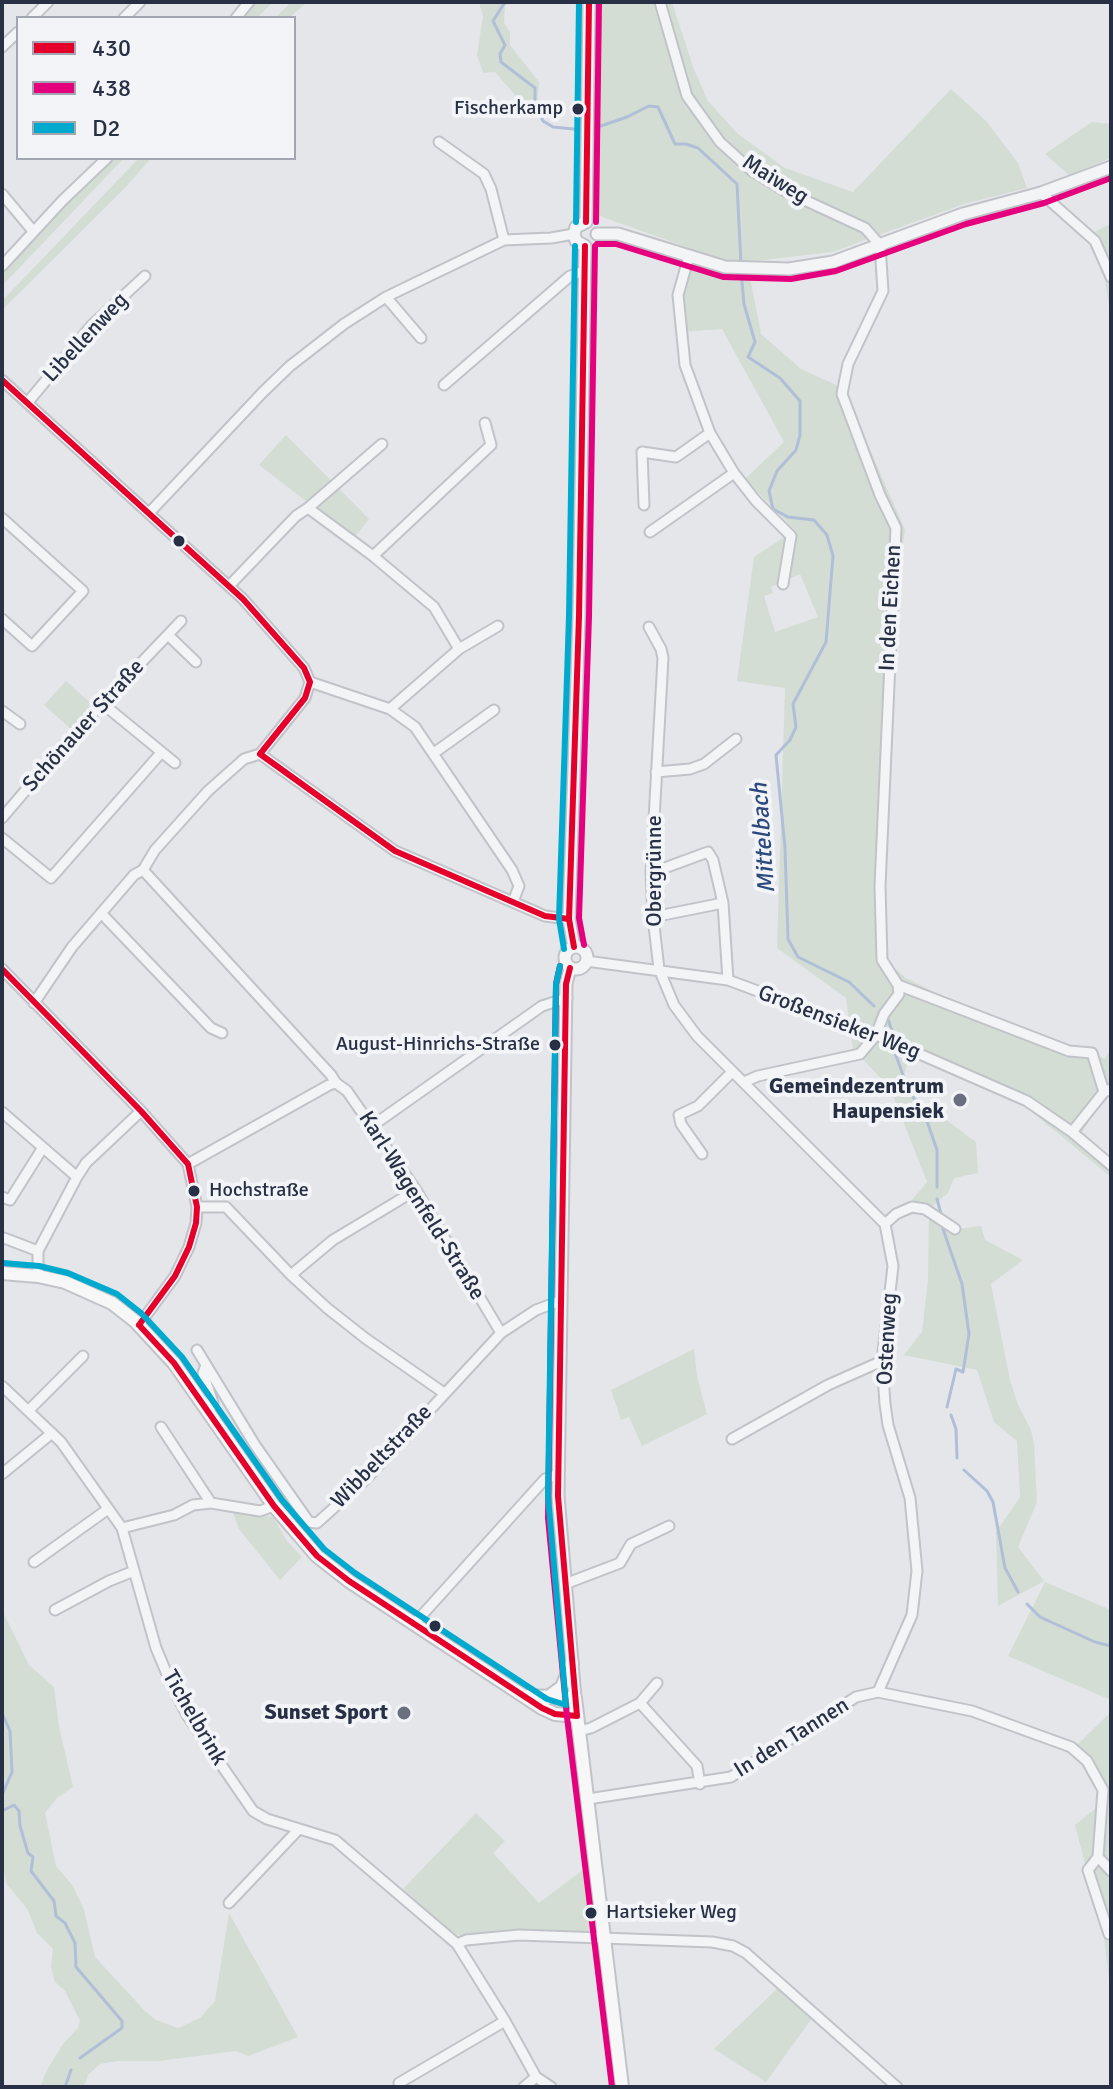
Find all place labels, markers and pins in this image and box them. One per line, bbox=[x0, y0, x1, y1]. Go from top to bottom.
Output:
place label: Fischerkamp bbox=[454, 97, 563, 121]
marker: Fischerkamp bbox=[570, 101, 586, 117]
unlabelled marker bbox=[171, 533, 187, 549]
place label: August-Hinrichs-Straße bbox=[336, 1033, 540, 1057]
marker: August-Hinrichs-Straße bbox=[547, 1037, 563, 1053]
place label: Gemeindezentrum Haupensiek bbox=[769, 1074, 944, 1126]
marker: Gemeindezentrum Haupensiek bbox=[951, 1091, 969, 1109]
place label: Hochstraße bbox=[209, 1179, 309, 1203]
marker: Hochstraße bbox=[186, 1183, 202, 1199]
unlabelled marker bbox=[427, 1618, 443, 1634]
place label: Sunset Sport bbox=[265, 1700, 388, 1726]
marker: Sunset Sport bbox=[395, 1704, 413, 1722]
place label: Hartsieker Weg bbox=[606, 1901, 737, 1925]
marker: Hartsieker Weg bbox=[583, 1905, 599, 1921]

